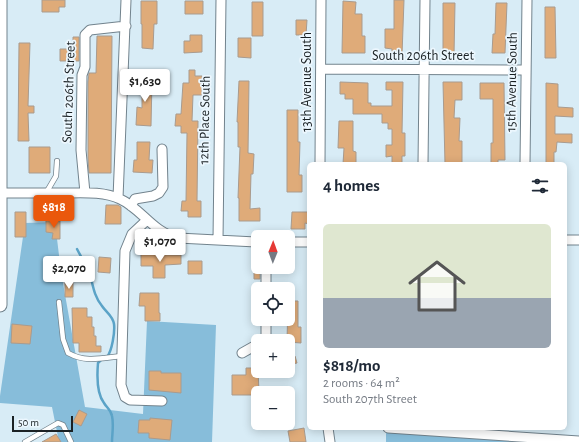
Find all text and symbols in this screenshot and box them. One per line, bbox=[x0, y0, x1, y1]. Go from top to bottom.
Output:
street label: 13th Avenue South bbox=[300, 32, 314, 132]
street label: 15th Avenue South bbox=[504, 32, 520, 132]
street label: South 206th Street bbox=[60, 40, 78, 143]
street label: South 206th Street bbox=[372, 49, 474, 63]
pin: $1,630 bbox=[112, 69, 178, 103]
text: $1,630 bbox=[129, 75, 161, 88]
street label: 12th Place South bbox=[197, 76, 213, 164]
icon: filters bbox=[529, 175, 551, 197]
text: 4 homes bbox=[323, 177, 380, 194]
pin: $818 bbox=[30, 195, 78, 229]
text: $818 bbox=[42, 201, 66, 214]
pin: $1,070 bbox=[127, 229, 193, 263]
north arrow bbox=[251, 230, 295, 274]
map controls bbox=[251, 230, 295, 430]
text: $1,070 bbox=[144, 235, 176, 248]
icon: home bbox=[401, 250, 473, 322]
pin: $2,070 bbox=[36, 256, 102, 290]
text: $2,070 bbox=[52, 262, 86, 275]
button: locate bbox=[251, 282, 295, 326]
button: + bbox=[251, 334, 295, 378]
text: $818/mo bbox=[323, 357, 380, 374]
text: 2 rooms · 64 m² bbox=[323, 377, 400, 390]
button: − bbox=[251, 386, 295, 430]
text: South 207th Street bbox=[323, 393, 417, 406]
scale bar bbox=[12, 414, 73, 433]
text: 50 m bbox=[18, 417, 39, 428]

